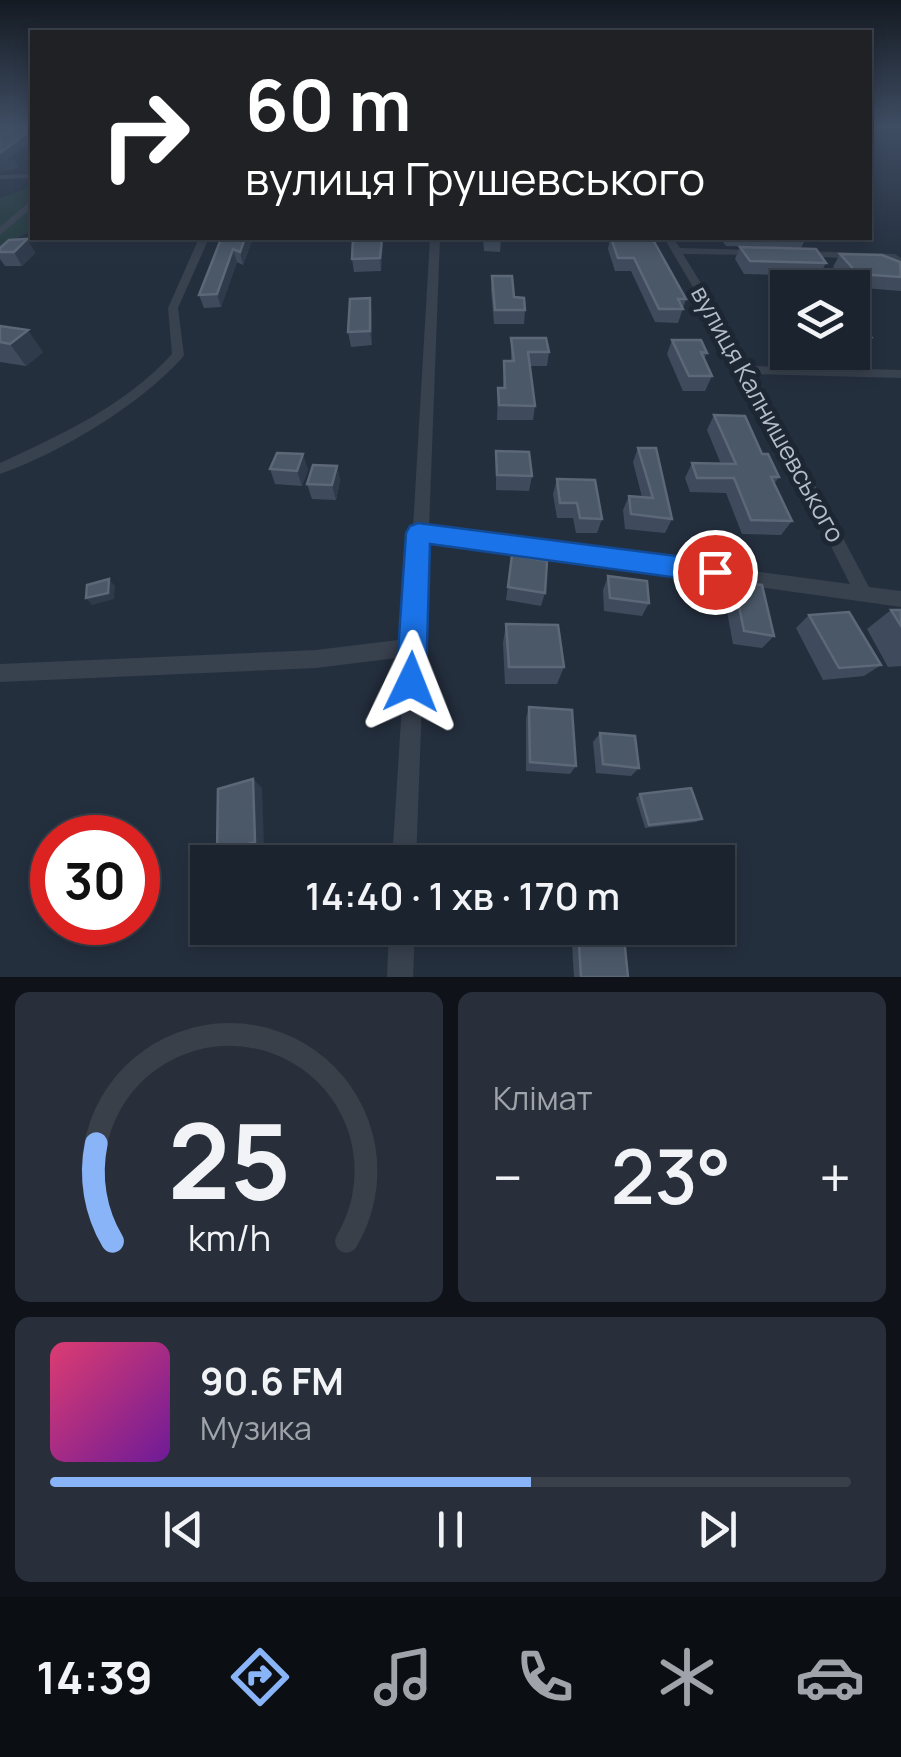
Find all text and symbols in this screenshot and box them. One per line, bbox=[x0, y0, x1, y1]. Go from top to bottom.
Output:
text: 60 m bbox=[245, 56, 412, 152]
icon: right bbox=[80, 70, 210, 200]
text: вулиця Грушевського bbox=[245, 147, 705, 209]
map controls bbox=[770, 270, 870, 370]
button: layers bbox=[770, 270, 870, 370]
street label: вулиця Калнишевського bbox=[683, 279, 854, 548]
pin bbox=[673, 530, 758, 615]
icon: arrive bbox=[688, 545, 743, 600]
position arrow bbox=[359, 630, 463, 734]
speed limit sign: 30 bbox=[30, 815, 160, 945]
text: 14:40 · 1 хв · 170 m bbox=[305, 869, 620, 921]
text: Клімат bbox=[493, 1076, 593, 1120]
text: 25 bbox=[168, 1088, 290, 1230]
text: 23° bbox=[611, 1124, 731, 1227]
text: − bbox=[493, 1139, 523, 1215]
text: + bbox=[819, 1139, 851, 1215]
text: km/h bbox=[187, 1213, 271, 1262]
text: 90.6 FM bbox=[200, 1354, 344, 1406]
text: Музика bbox=[200, 1406, 312, 1450]
icon: previous bbox=[156, 1502, 211, 1557]
icon: pause bbox=[423, 1502, 478, 1557]
icon: next bbox=[690, 1502, 745, 1557]
icon: directions bbox=[225, 1642, 295, 1712]
icon: music bbox=[368, 1642, 438, 1712]
icon: phone bbox=[510, 1642, 580, 1712]
icon: climate bbox=[652, 1642, 722, 1712]
icon: car bbox=[795, 1642, 865, 1712]
text: 14:39 bbox=[36, 1646, 153, 1708]

